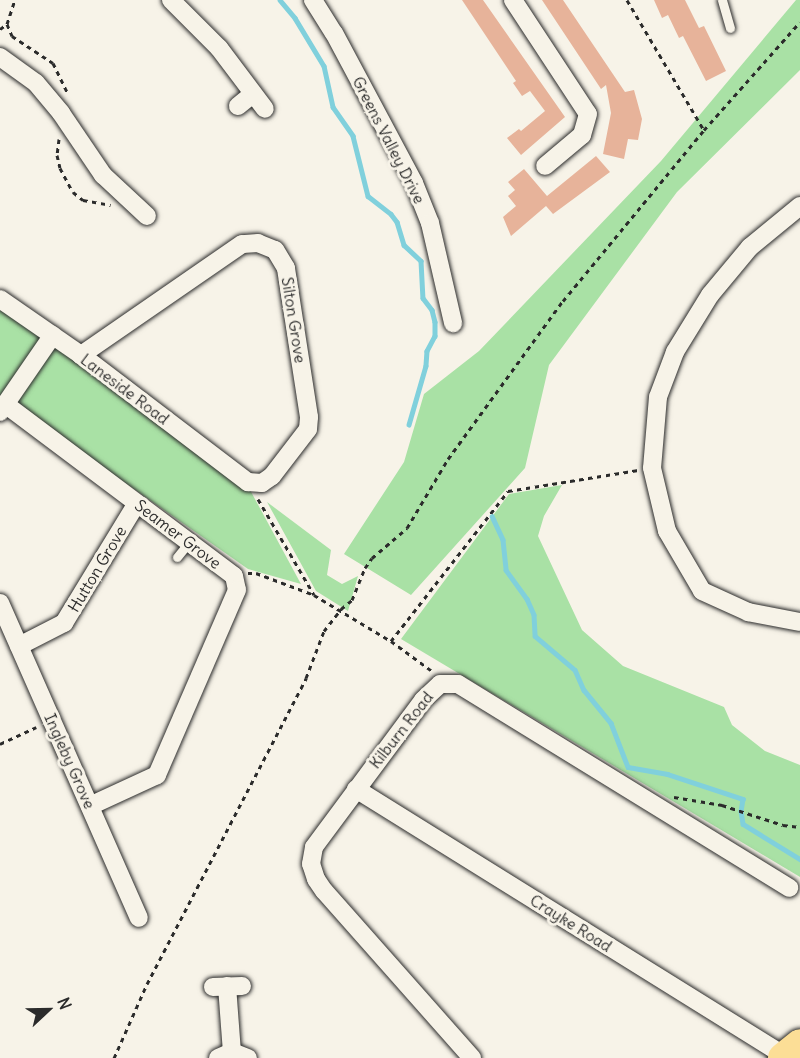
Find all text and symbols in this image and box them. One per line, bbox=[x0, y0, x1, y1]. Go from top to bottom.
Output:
street label: Greens Valley Drive bbox=[349, 73, 429, 207]
street label: Silton Grove bbox=[278, 276, 310, 364]
street label: Laneside Road bbox=[77, 350, 173, 428]
street label: Seamer Grove bbox=[131, 495, 225, 573]
street label: Hutton Grove bbox=[64, 522, 130, 616]
street label: Kilburn Road bbox=[365, 688, 437, 772]
street label: Ingleby Grove bbox=[40, 710, 100, 812]
street label: Crayke Road bbox=[527, 890, 615, 956]
north arrow bbox=[18, 980, 78, 1040]
text: N bbox=[53, 994, 76, 1012]

